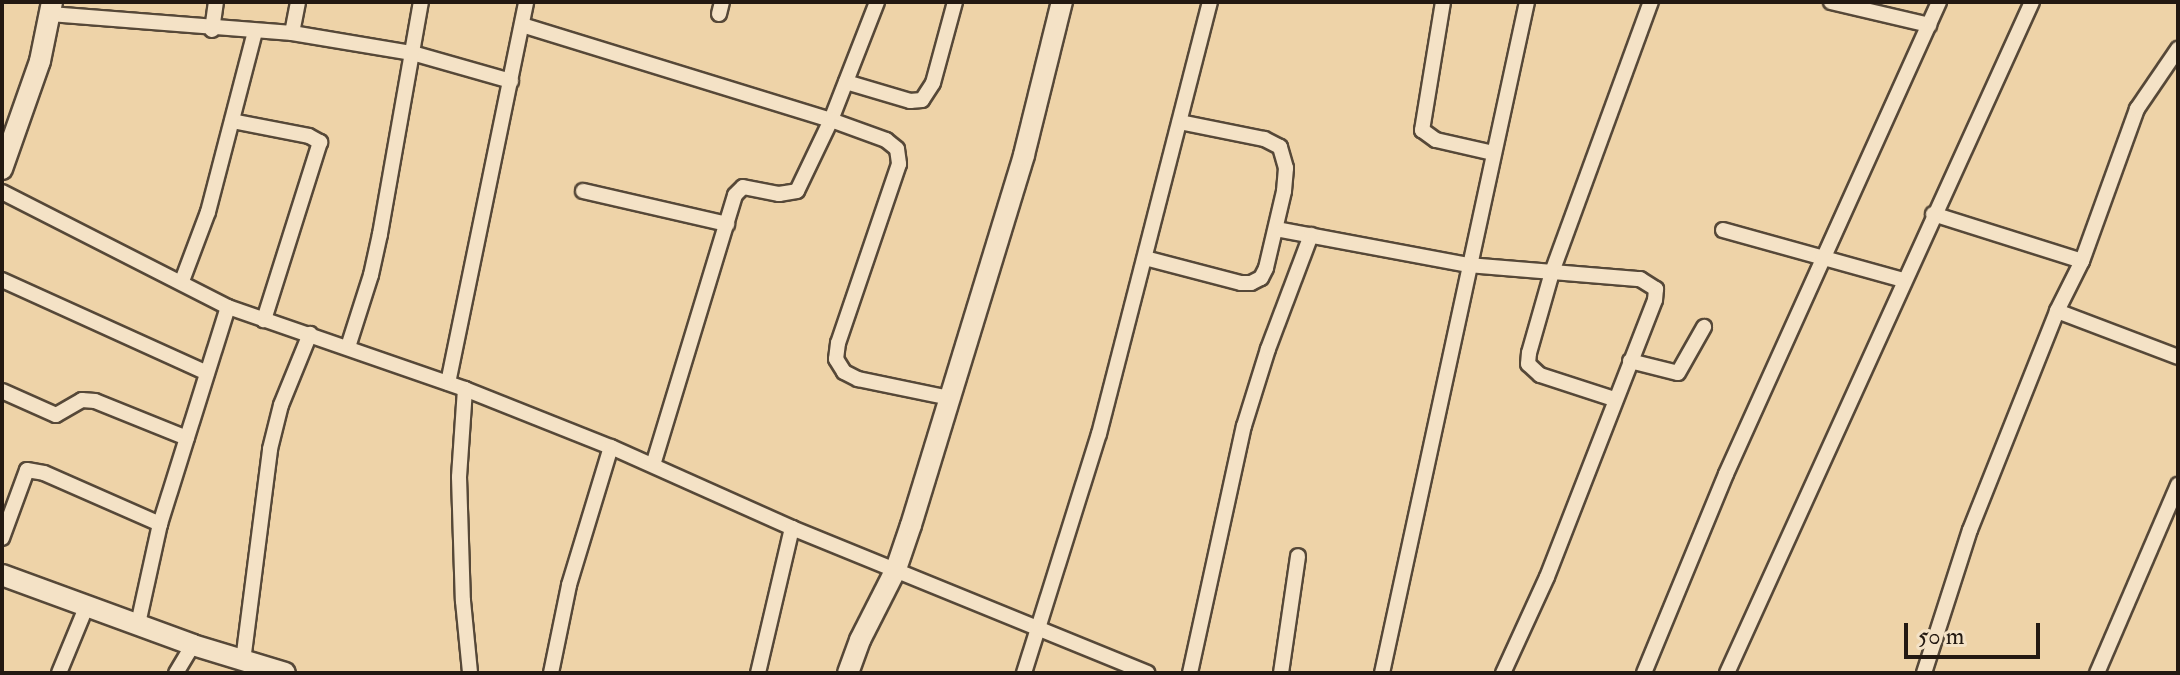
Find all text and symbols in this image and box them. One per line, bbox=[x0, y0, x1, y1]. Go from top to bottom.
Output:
scale bar bbox=[1908, 607, 2044, 657]
text: 50 m bbox=[1918, 621, 1964, 652]

